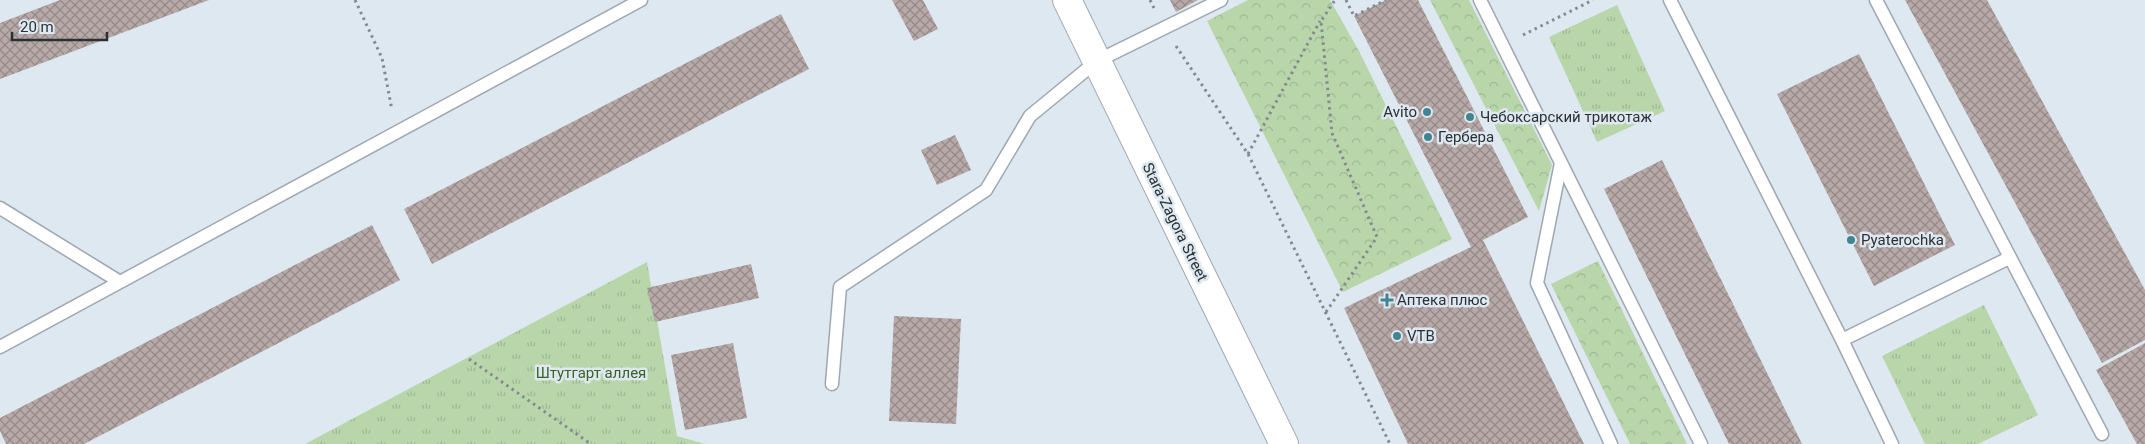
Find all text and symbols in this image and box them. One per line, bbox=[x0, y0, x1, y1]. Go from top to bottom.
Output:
scale bar bbox=[12, 10, 108, 42]
text: 20 m bbox=[20, 18, 54, 36]
place label: Avito bbox=[1383, 103, 1417, 121]
marker: Avito bbox=[1421, 106, 1433, 118]
place label: Чебоксарский трикотаж bbox=[1480, 108, 1652, 126]
marker: Чебоксарский трикотаж bbox=[1464, 111, 1476, 123]
place label: Гербера bbox=[1438, 128, 1494, 146]
marker: Гербера bbox=[1422, 131, 1434, 143]
street label: Stara-Zagora Street bbox=[1139, 160, 1211, 284]
place label: Pyaterochka bbox=[1861, 231, 1944, 249]
marker: Pyaterochka bbox=[1845, 234, 1857, 246]
place label: Аптека плюс bbox=[1397, 291, 1488, 309]
marker: Аптека плюс bbox=[1381, 294, 1393, 306]
place label: VTB bbox=[1407, 327, 1435, 345]
marker: VTB bbox=[1391, 330, 1403, 342]
park label: Штутгарт аллея bbox=[536, 364, 646, 382]

